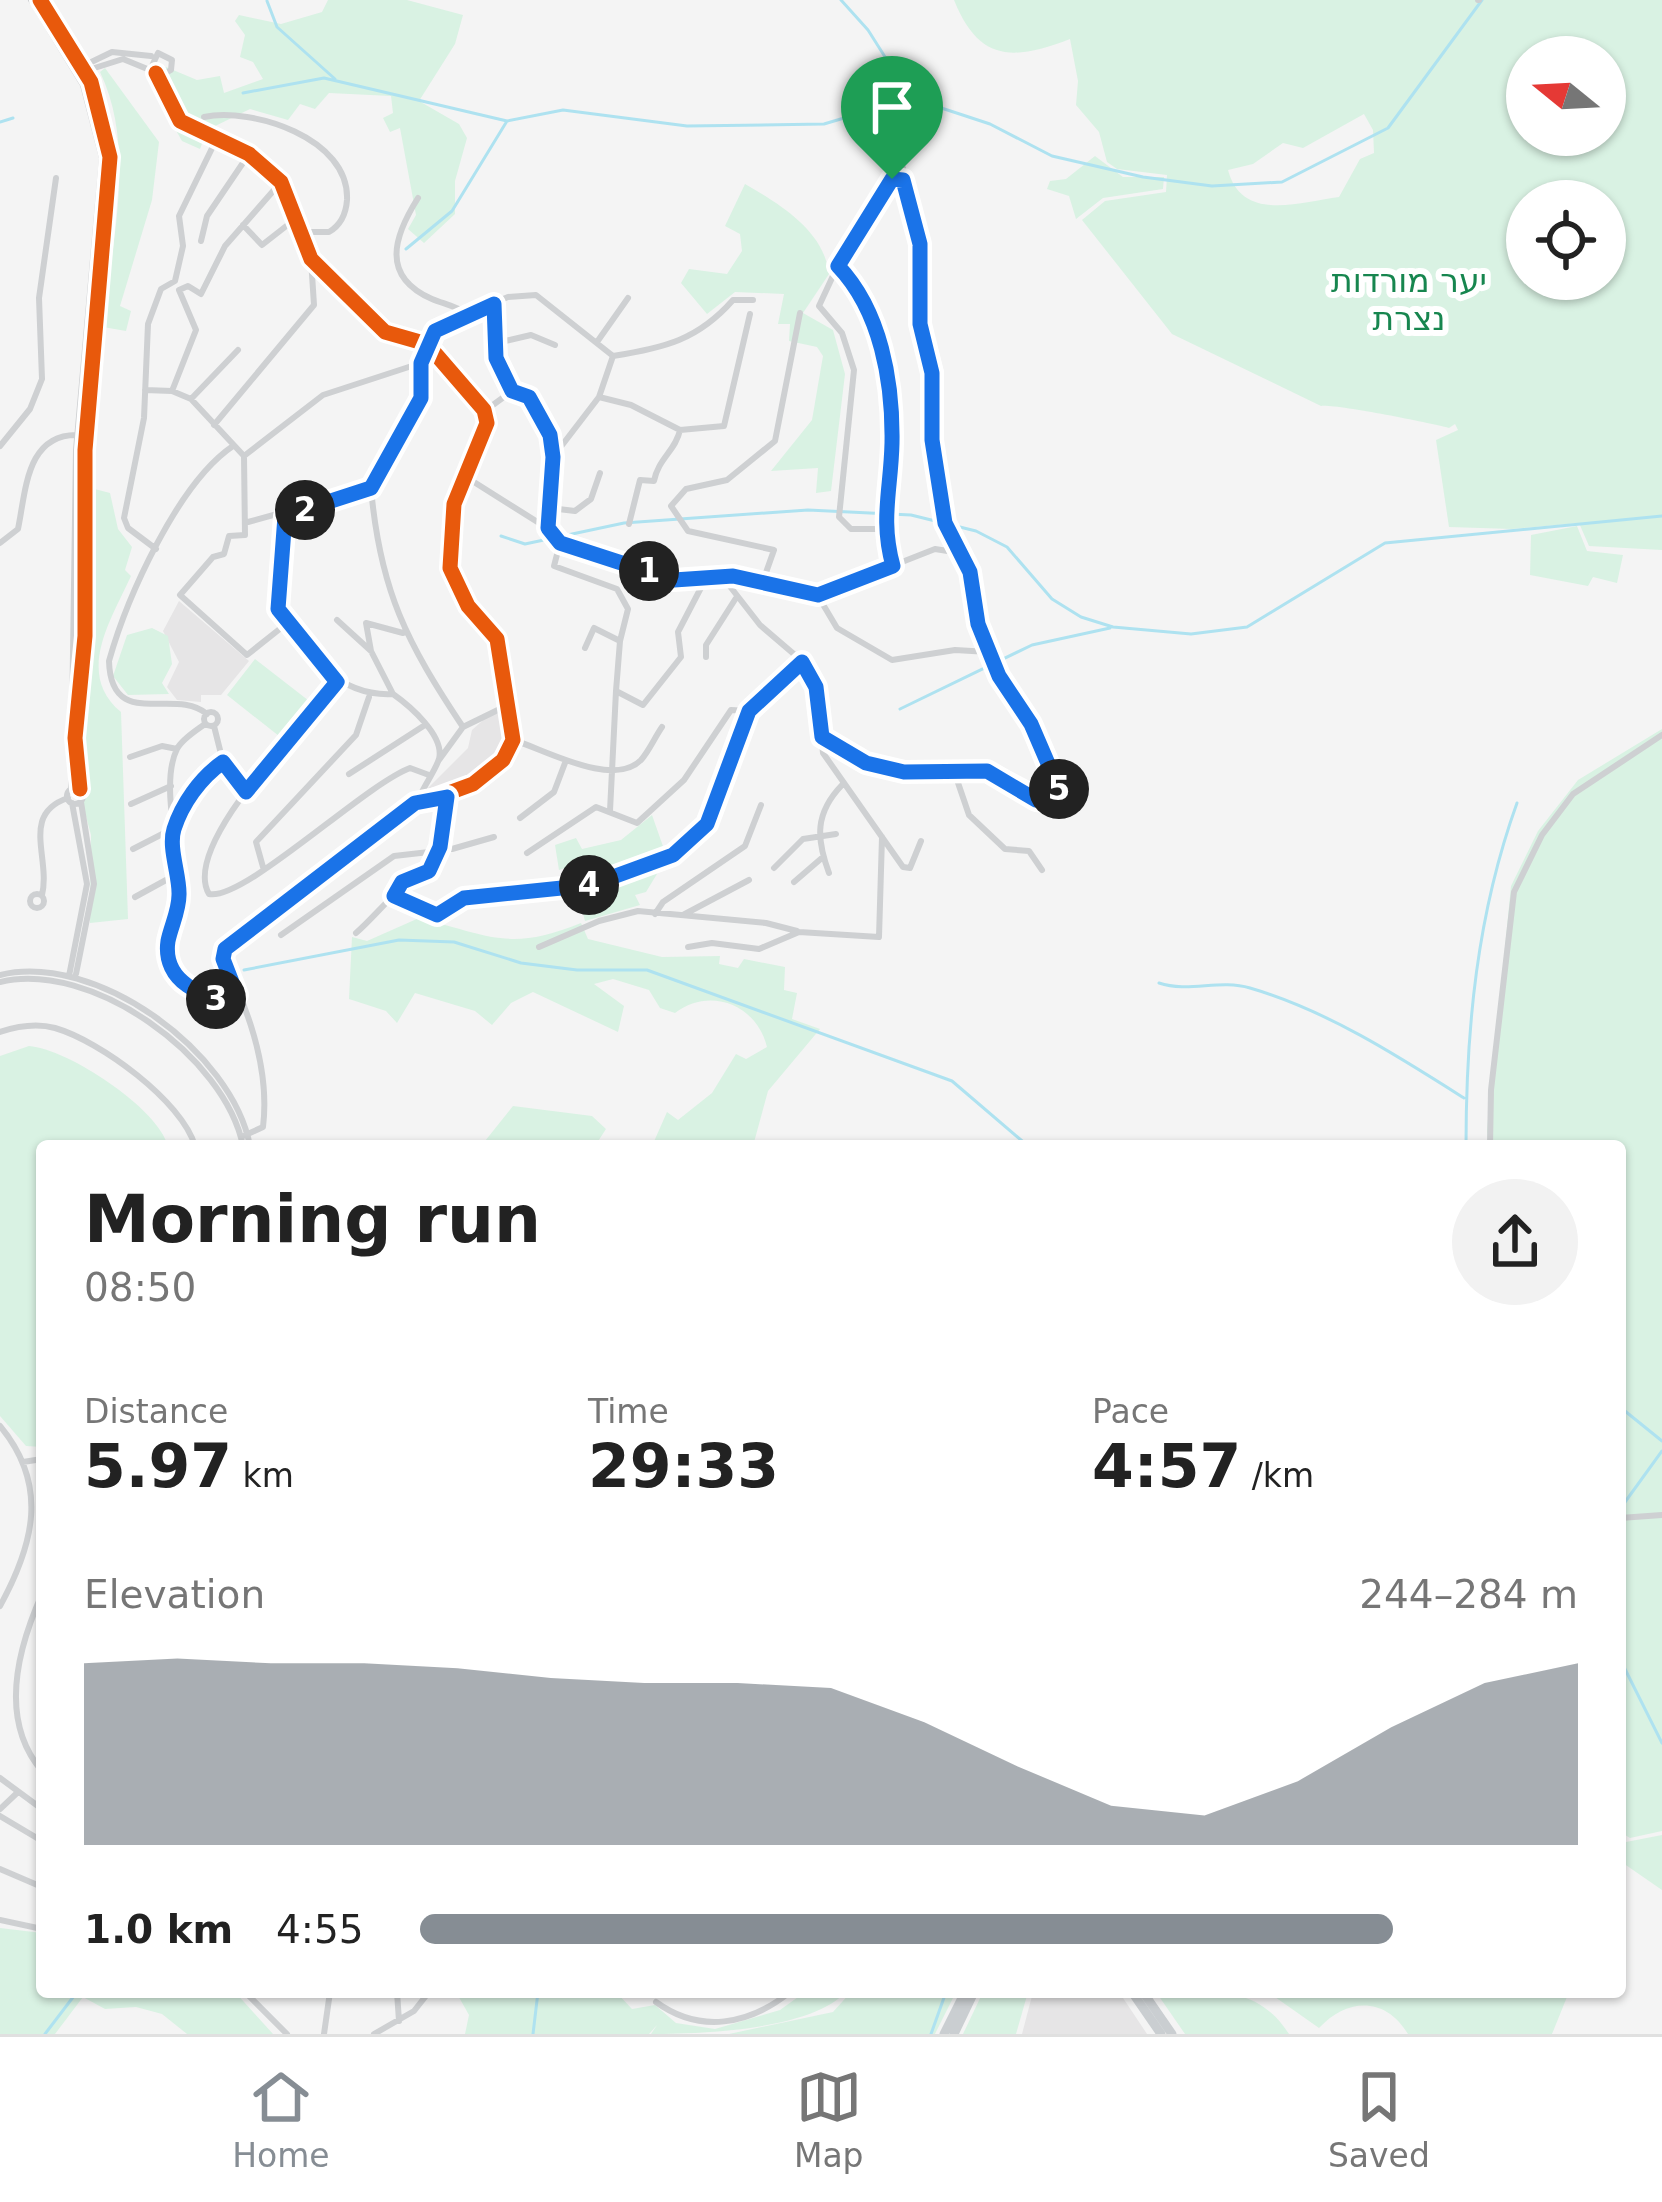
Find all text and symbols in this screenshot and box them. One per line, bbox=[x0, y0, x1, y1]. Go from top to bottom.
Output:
north arrow bbox=[1506, 36, 1626, 156]
map controls bbox=[1506, 36, 1626, 300]
pin bbox=[841, 56, 943, 179]
icon: arrive bbox=[859, 74, 925, 140]
button: locate bbox=[1506, 180, 1626, 300]
park label: יער מורדות נצרת bbox=[1331, 261, 1487, 338]
pin: 2 bbox=[275, 480, 335, 540]
text: 2 bbox=[294, 490, 316, 529]
pin: 1 bbox=[619, 541, 679, 601]
text: 1 bbox=[638, 551, 660, 590]
pin: 5 bbox=[1029, 759, 1089, 819]
text: 5 bbox=[1048, 769, 1070, 808]
pin: 4 bbox=[559, 855, 619, 915]
text: 4 bbox=[578, 865, 600, 904]
pin: 3 bbox=[186, 969, 246, 1029]
text: 3 bbox=[205, 979, 227, 1018]
button: share bbox=[1452, 1179, 1578, 1305]
text: Morning run bbox=[84, 1181, 541, 1258]
text: 08:50 bbox=[84, 1265, 196, 1310]
text: Distance bbox=[84, 1392, 228, 1431]
text: Time bbox=[588, 1392, 669, 1431]
text: Pace bbox=[1092, 1392, 1169, 1431]
text: 5.97 bbox=[84, 1431, 232, 1501]
text: 29:33 bbox=[588, 1431, 779, 1501]
text: 4:57 bbox=[1092, 1431, 1241, 1501]
text: km bbox=[232, 1456, 294, 1495]
text: /km bbox=[1241, 1456, 1314, 1495]
text: Elevation bbox=[84, 1572, 265, 1617]
text: 244–284 m bbox=[1359, 1572, 1578, 1617]
text: 1.0 km bbox=[84, 1907, 233, 1952]
text: 4:55 bbox=[276, 1907, 364, 1952]
tab: Home bbox=[232, 2064, 330, 2175]
tab: Map bbox=[794, 2064, 864, 2175]
tab: Saved bbox=[1328, 2064, 1430, 2175]

